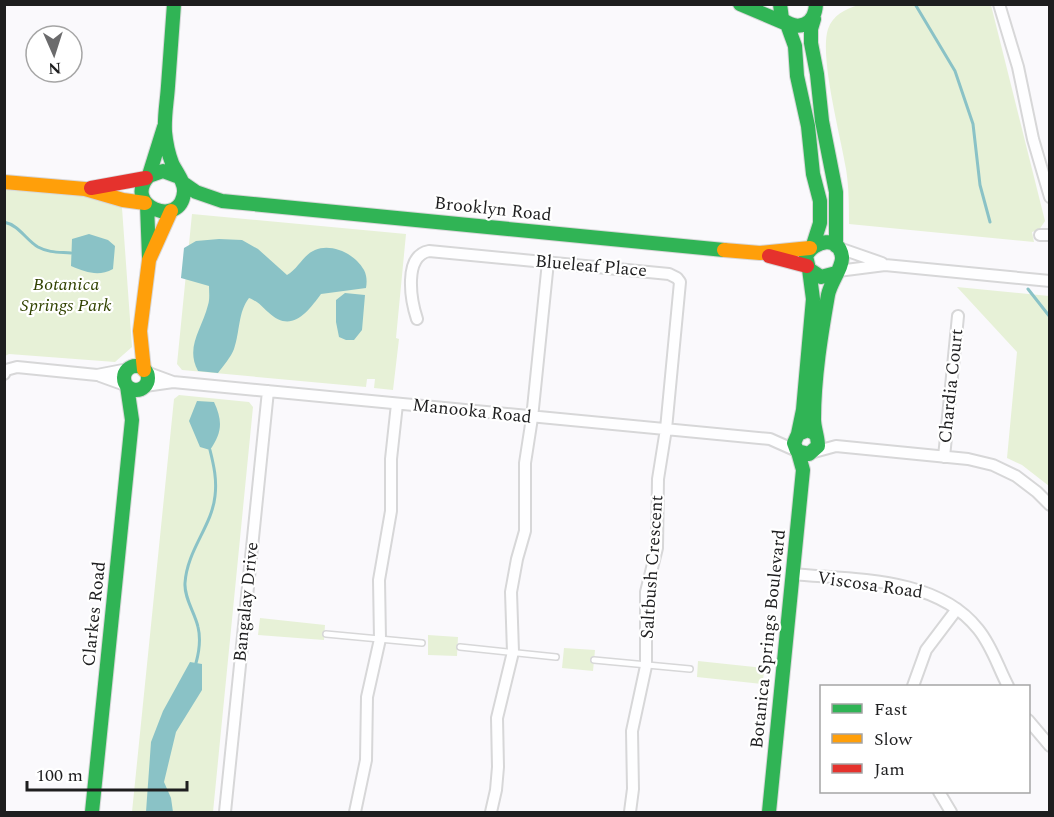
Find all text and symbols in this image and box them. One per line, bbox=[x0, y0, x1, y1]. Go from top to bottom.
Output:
north arrow bbox=[24, 24, 84, 84]
text: N bbox=[48, 56, 62, 80]
street label: Brooklyn Road bbox=[433, 189, 553, 229]
street label: Blueleaf Place bbox=[534, 248, 648, 284]
park label: Botanica Springs Park bbox=[20, 271, 112, 319]
street label: Chardia Court bbox=[932, 327, 970, 445]
street label: Manooka Road bbox=[411, 391, 533, 431]
street label: Saltbush Crescent bbox=[634, 494, 670, 640]
street label: Botanica Springs Boulevard bbox=[743, 528, 793, 750]
street label: Bangalay Drive bbox=[226, 541, 266, 663]
street label: Clarkes Road bbox=[75, 560, 113, 668]
street label: Viscosa Road bbox=[815, 564, 925, 606]
legend bbox=[820, 685, 1030, 793]
text: Fast bbox=[874, 696, 907, 723]
text: Slow bbox=[874, 726, 913, 753]
scale bar bbox=[27, 754, 188, 792]
text: Jam bbox=[874, 756, 905, 783]
text: 100 m bbox=[36, 762, 83, 789]

